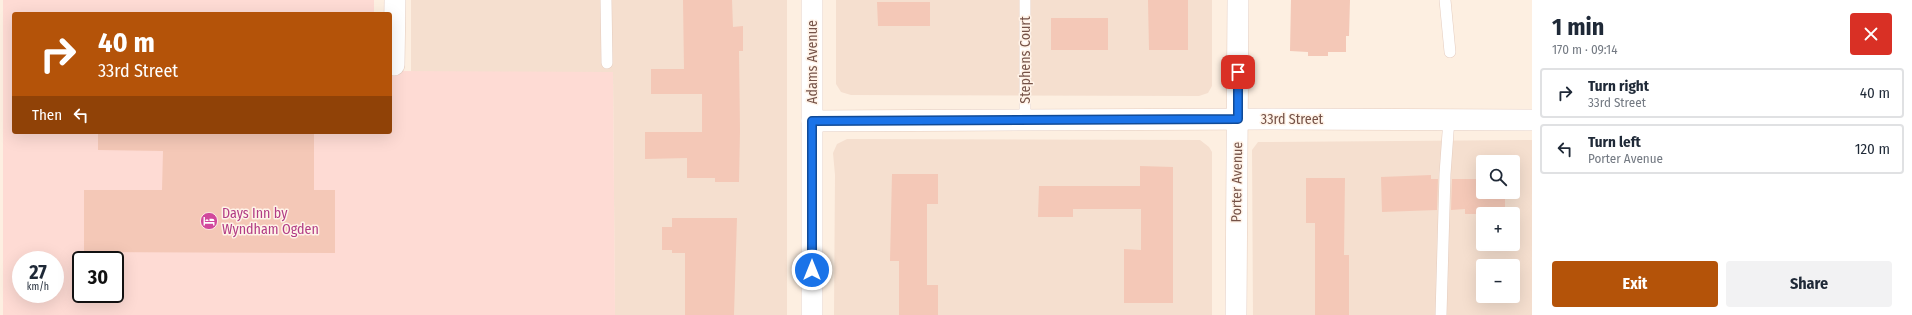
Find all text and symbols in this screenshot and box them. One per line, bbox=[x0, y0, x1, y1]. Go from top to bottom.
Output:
text: 1 min bbox=[1552, 13, 1604, 41]
button: close bbox=[1850, 13, 1892, 55]
street label: Stephens Court bbox=[1017, 16, 1034, 104]
street label: Adams Avenue bbox=[804, 20, 821, 104]
text: 40 m bbox=[98, 26, 155, 59]
icon: right bbox=[32, 28, 84, 80]
text: 170 m · 09:14 bbox=[1552, 42, 1617, 57]
pin bbox=[1221, 55, 1255, 89]
text: 33rd Street bbox=[98, 60, 178, 82]
icon: arrive bbox=[1227, 61, 1249, 83]
text: Turn right bbox=[1588, 77, 1649, 95]
icon: right bbox=[1554, 82, 1576, 104]
text: 40 m bbox=[1860, 84, 1890, 102]
text: 33rd Street bbox=[1588, 95, 1646, 110]
icon: left bbox=[70, 104, 92, 126]
text: Then bbox=[32, 106, 62, 124]
street label: 33rd Street bbox=[1261, 111, 1324, 128]
text: Turn left bbox=[1588, 133, 1641, 151]
icon: left bbox=[1554, 138, 1576, 160]
text: 120 m bbox=[1855, 140, 1890, 158]
street label: Porter Avenue bbox=[1228, 141, 1246, 222]
text: Porter Avenue bbox=[1588, 151, 1663, 166]
map controls bbox=[1476, 155, 1520, 303]
button: search bbox=[1476, 155, 1520, 199]
place label: Days Inn by Wyndham Ogden bbox=[222, 205, 319, 238]
button: + bbox=[1476, 207, 1520, 251]
hotel icon: Days Inn by Wyndham Ogden bbox=[199, 211, 219, 231]
position arrow bbox=[791, 249, 833, 291]
speed limit sign: 30 bbox=[72, 251, 124, 303]
button: − bbox=[1476, 259, 1520, 303]
text: 27 bbox=[29, 260, 47, 284]
button: Exit bbox=[1552, 261, 1718, 307]
button: Share bbox=[1726, 261, 1892, 307]
text: km/h bbox=[27, 281, 49, 293]

